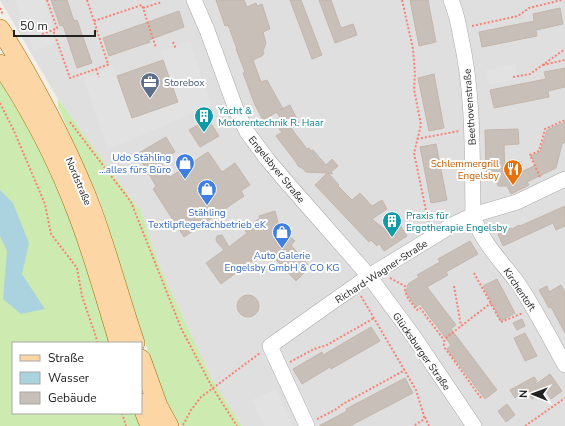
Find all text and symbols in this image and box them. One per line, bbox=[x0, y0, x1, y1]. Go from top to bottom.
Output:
scale bar bbox=[14, 12, 95, 38]
text: 50 m bbox=[20, 18, 48, 34]
street label: Beethovenstraße bbox=[460, 68, 480, 146]
office icon: Storebox bbox=[139, 71, 161, 99]
place label: Storebox bbox=[164, 76, 205, 90]
place label: Yacht & Motorentechnik R. Haar bbox=[217, 104, 324, 130]
building icon: Yacht & Motorentechnik R. Haar bbox=[193, 105, 215, 133]
street label: Engelsbyer Straße bbox=[245, 133, 308, 206]
place label: Udo Stähling …alles fürs Büro bbox=[99, 151, 171, 177]
shop icon: Udo Stähling …alles fürs Büro bbox=[174, 152, 196, 180]
street label: Nordstraße bbox=[62, 155, 94, 208]
place label: Schlemmergrill Engelsby bbox=[431, 157, 500, 183]
restaurant icon: Schlemmergrill Engelsby bbox=[502, 158, 524, 186]
shop icon: Stähling Textilpflegefachbetrieb eK bbox=[196, 178, 218, 206]
place label: Stähling Textilpflegefachbetrieb eK bbox=[148, 206, 267, 232]
place label: Praxis für Ergotherapie Engelsby bbox=[406, 209, 508, 235]
building icon: Praxis für Ergotherapie Engelsby bbox=[381, 210, 403, 238]
shop icon: Auto Galerie Engelsby GmbH & CO KG bbox=[271, 221, 293, 249]
street label: Richard-Wagner-Straße bbox=[333, 237, 431, 307]
place label: Auto Galerie Engelsby GmbH & CO KG bbox=[224, 249, 340, 275]
street label: Kirchentoft bbox=[500, 265, 539, 314]
street label: Glücksburger Straße bbox=[389, 310, 453, 393]
legend bbox=[12, 342, 142, 414]
text: Straße bbox=[48, 350, 84, 366]
text: Wasser bbox=[48, 370, 90, 386]
north arrow bbox=[513, 374, 553, 414]
text: Gebäude bbox=[48, 390, 97, 406]
text: N bbox=[516, 390, 531, 398]

